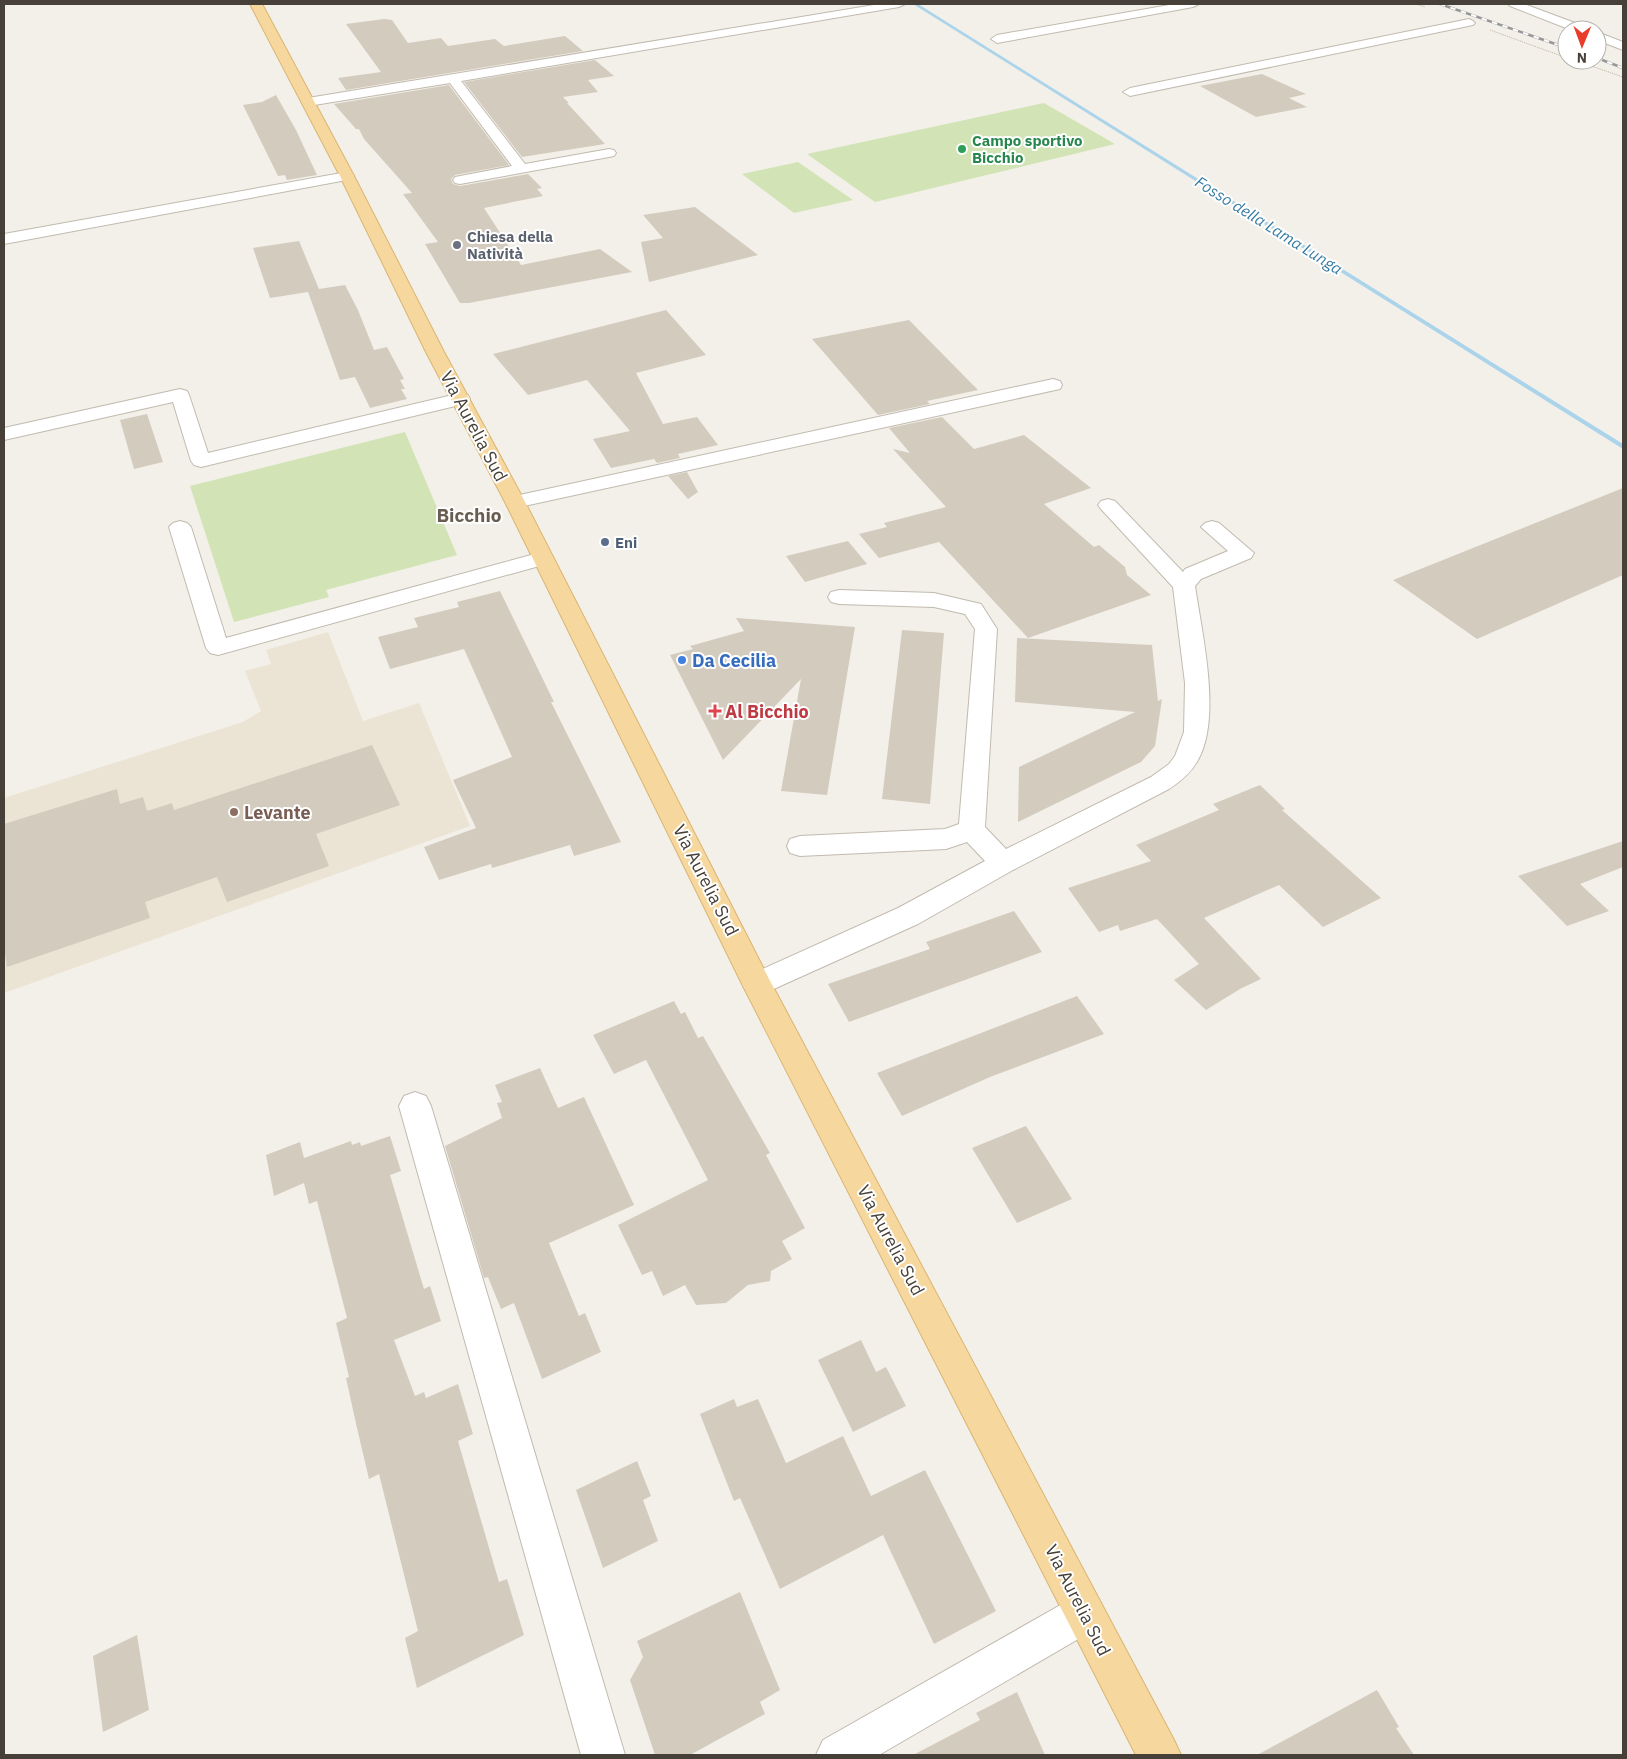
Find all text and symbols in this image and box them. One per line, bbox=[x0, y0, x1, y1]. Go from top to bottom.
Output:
north arrow bbox=[1557, 20, 1607, 70]
text: N bbox=[1577, 49, 1587, 67]
place label: Campo sportivo Bicchio bbox=[972, 131, 1083, 167]
marker: Campo sportivo Bicchio bbox=[956, 143, 968, 155]
water label: Fosso della Lama Lunga bbox=[1192, 171, 1346, 279]
place label: Chiesa della Natività bbox=[467, 227, 554, 263]
marker: Chiesa della Natività bbox=[451, 239, 463, 251]
street label: Via Aurelia Sud bbox=[435, 367, 513, 485]
district label: Bicchio bbox=[436, 503, 502, 527]
place label: Eni bbox=[615, 533, 637, 552]
marker: Eni bbox=[599, 536, 611, 548]
place label: Da Cecilia bbox=[692, 649, 776, 672]
marker: Da Cecilia bbox=[676, 654, 688, 666]
place label: Al Bicchio bbox=[725, 700, 809, 723]
marker: Al Bicchio bbox=[709, 705, 721, 717]
place label: Levante bbox=[244, 801, 311, 824]
marker: Levante bbox=[228, 806, 240, 818]
street label: Via Aurelia Sud bbox=[668, 820, 744, 940]
street label: Via Aurelia Sud bbox=[852, 1181, 930, 1299]
street label: Via Aurelia Sud bbox=[1040, 1540, 1116, 1660]

